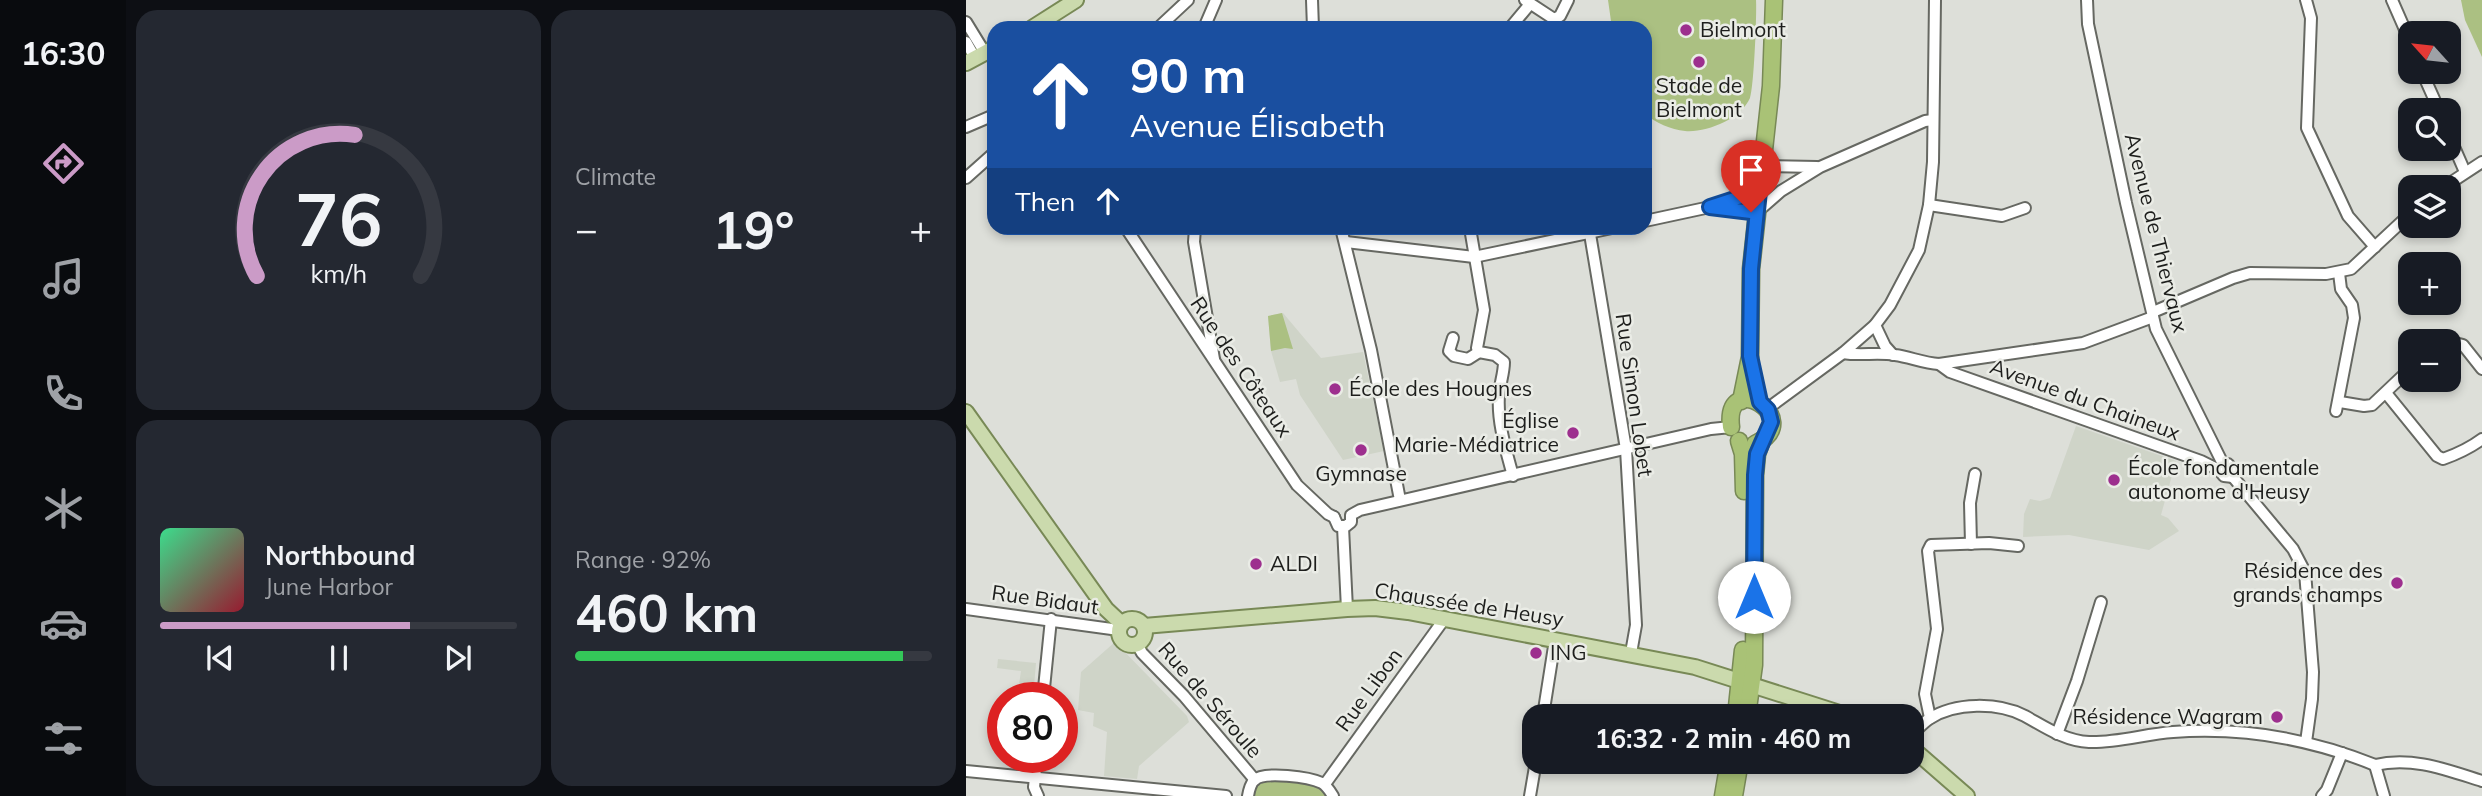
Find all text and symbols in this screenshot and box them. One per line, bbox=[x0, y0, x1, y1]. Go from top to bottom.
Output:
place label: Bielmont bbox=[1700, 16, 1786, 42]
north arrow bbox=[2398, 21, 2460, 84]
map controls bbox=[2398, 21, 2461, 392]
marker: Bielmont bbox=[1678, 22, 1694, 38]
text: 16:30 bbox=[21, 33, 105, 73]
text: 90 m bbox=[1130, 44, 1246, 105]
icon: ahead bbox=[1015, 49, 1106, 140]
marker: Stade de Bielmont bbox=[1691, 54, 1707, 70]
place label: Stade de Bielmont bbox=[1656, 72, 1742, 122]
button: search bbox=[2398, 98, 2461, 161]
text: Avenue Élisabeth bbox=[1130, 105, 1385, 145]
street label: Avenue de Thiervaux bbox=[2120, 130, 2194, 335]
icon: directions bbox=[39, 139, 88, 188]
pin bbox=[1721, 140, 1781, 212]
icon: arrive bbox=[1732, 151, 1770, 189]
text: Climate bbox=[575, 162, 656, 191]
text: 76 bbox=[295, 173, 382, 264]
button: layers bbox=[2398, 175, 2461, 238]
icon: ahead bbox=[1089, 182, 1127, 220]
text: Then bbox=[1015, 185, 1075, 218]
text: 19° bbox=[712, 197, 795, 262]
text: − bbox=[575, 205, 598, 253]
text: + bbox=[909, 205, 932, 253]
button: + bbox=[2398, 252, 2461, 315]
icon: music bbox=[39, 254, 88, 303]
text: km/h bbox=[310, 258, 367, 289]
street label: Rue des Côteaux bbox=[1185, 291, 1298, 442]
street label: Rue Simon Lobet bbox=[1611, 312, 1659, 478]
button: − bbox=[2398, 329, 2461, 392]
street label: Avenue du Chaineux bbox=[1987, 353, 2184, 446]
icon: phone bbox=[39, 369, 88, 418]
place label: École des Hougnes bbox=[1349, 375, 1532, 401]
marker: École des Hougnes bbox=[1327, 381, 1343, 397]
place label: Église Marie-Médiatrice bbox=[1394, 407, 1559, 457]
marker: Église Marie-Médiatrice bbox=[1565, 425, 1581, 441]
marker: Gymnase bbox=[1353, 442, 1369, 458]
place label: École fondamentale autonome d'Heusy bbox=[2128, 454, 2319, 504]
place label: Gymnase bbox=[1315, 460, 1407, 486]
marker: École fondamentale autonome d'Heusy bbox=[2106, 472, 2122, 488]
icon: climate bbox=[39, 484, 88, 533]
text: Northbound bbox=[265, 539, 415, 572]
text: Range · 92% bbox=[575, 545, 711, 574]
place label: ALDI bbox=[1270, 550, 1318, 576]
marker: ALDI bbox=[1248, 556, 1264, 572]
place label: Résidence des grands champs bbox=[2233, 557, 2383, 607]
position arrow bbox=[1717, 560, 1791, 634]
text: June Harbor bbox=[265, 572, 393, 601]
marker: Résidence des grands champs bbox=[2389, 575, 2405, 591]
street label: Chaussée de Heusy bbox=[1373, 576, 1566, 632]
street label: Rue Bidaut bbox=[990, 579, 1100, 619]
text: 460 km bbox=[575, 580, 758, 645]
icon: car bbox=[39, 599, 88, 648]
street label: Rue de Séroule bbox=[1153, 636, 1268, 763]
icon: previous bbox=[201, 639, 239, 677]
icon: pause bbox=[320, 639, 358, 677]
icon: next bbox=[439, 639, 477, 677]
place label: ING bbox=[1550, 639, 1586, 665]
street label: Rue Libon bbox=[1329, 643, 1407, 736]
marker: ING bbox=[1528, 645, 1544, 661]
speed limit sign: 80 bbox=[987, 682, 1078, 773]
place label: Résidence Wagram bbox=[2072, 703, 2263, 729]
marker: Résidence Wagram bbox=[2269, 709, 2285, 725]
icon: filters bbox=[39, 714, 88, 763]
text: 16:32 · 2 min · 460 m bbox=[1595, 722, 1851, 755]

